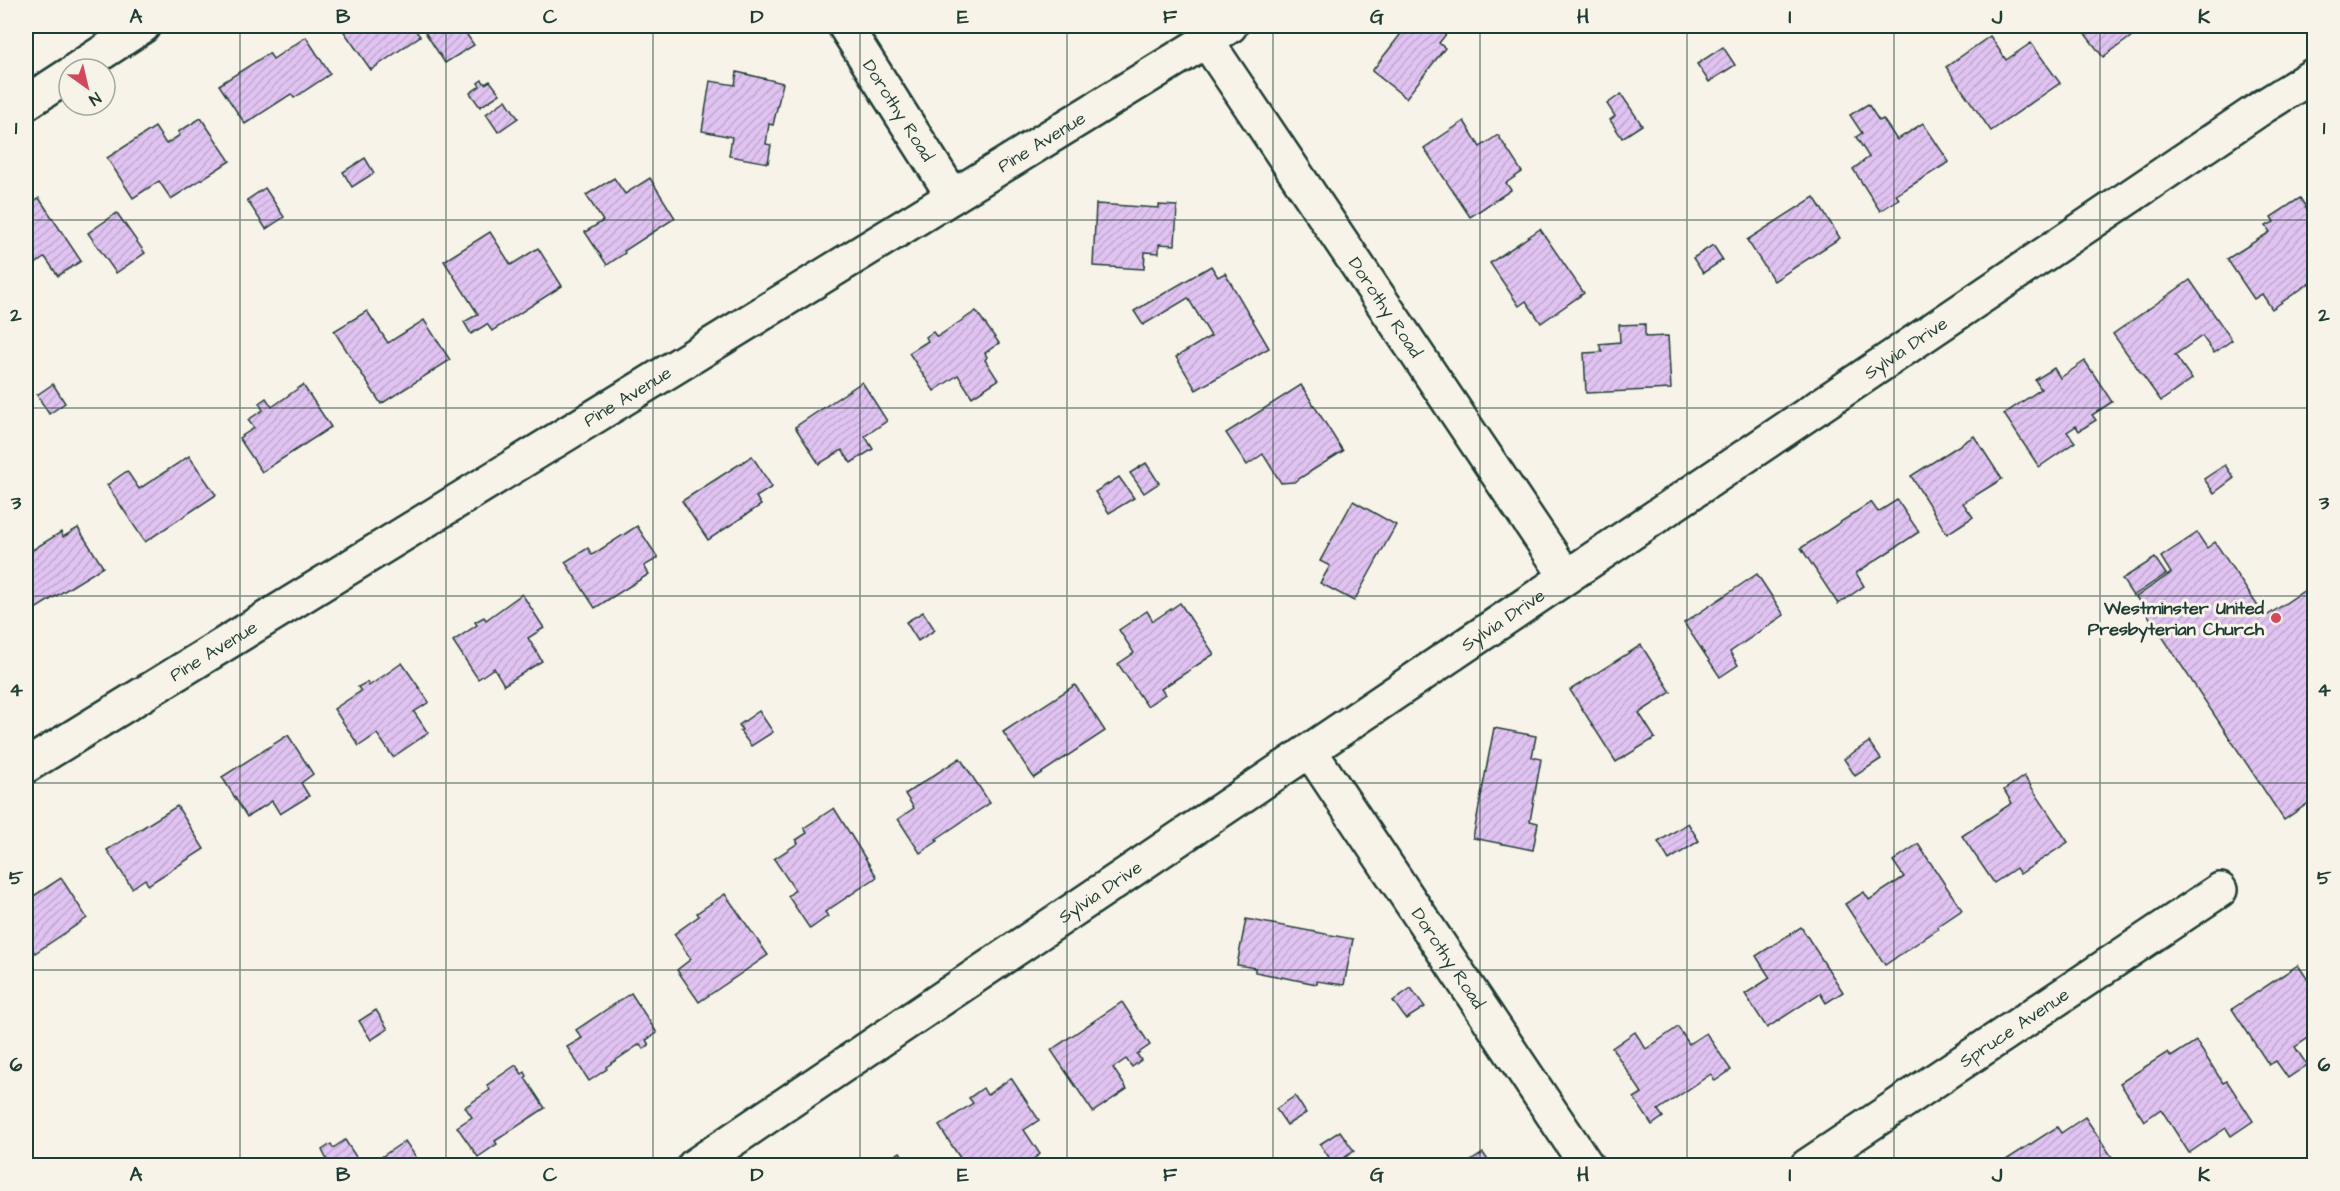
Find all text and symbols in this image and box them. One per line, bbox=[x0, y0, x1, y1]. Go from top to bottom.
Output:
text: A bbox=[130, 3, 143, 31]
text: B bbox=[336, 3, 351, 31]
text: C bbox=[543, 3, 558, 31]
text: D bbox=[751, 3, 764, 31]
text: E bbox=[957, 3, 969, 31]
text: F bbox=[1163, 3, 1178, 31]
text: G bbox=[1370, 3, 1384, 31]
text: H bbox=[1577, 3, 1589, 31]
text: I bbox=[1788, 3, 1792, 31]
text: J bbox=[1991, 3, 2003, 31]
text: K bbox=[2198, 3, 2211, 31]
street label: Dorothy Road bbox=[857, 55, 940, 166]
north arrow bbox=[57, 57, 117, 117]
text: N bbox=[85, 87, 105, 111]
street label: Pine Avenue bbox=[993, 105, 1090, 178]
text: 1 bbox=[15, 114, 18, 142]
text: 1 bbox=[2323, 114, 2326, 142]
street label: Dorothy Road bbox=[1343, 252, 1428, 363]
text: 2 bbox=[9, 301, 22, 329]
text: 2 bbox=[2317, 301, 2330, 329]
street label: Sylvia Drive bbox=[1859, 310, 1953, 385]
street label: Pine Avenue bbox=[579, 360, 676, 433]
text: 3 bbox=[10, 489, 22, 517]
text: 3 bbox=[2318, 489, 2330, 517]
street label: Sylvia Drive bbox=[1456, 582, 1550, 657]
place label: Westminster United Presbyterian Church bbox=[2088, 596, 2265, 643]
marker: Westminster United Presbyterian Church bbox=[2269, 611, 2283, 625]
street label: Pine Avenue bbox=[165, 614, 262, 687]
text: 4 bbox=[9, 676, 23, 704]
text: 4 bbox=[2317, 676, 2331, 704]
street label: Sylvia Drive bbox=[1053, 854, 1147, 929]
text: 5 bbox=[9, 864, 24, 892]
text: 5 bbox=[2317, 864, 2332, 892]
street label: Dorothy Road bbox=[1405, 903, 1491, 1014]
street label: Spruce Avenue bbox=[1954, 982, 2074, 1073]
text: 6 bbox=[10, 1051, 23, 1079]
text: 6 bbox=[2318, 1051, 2331, 1079]
text: A bbox=[130, 1161, 143, 1189]
text: B bbox=[336, 1161, 351, 1189]
text: C bbox=[543, 1161, 558, 1189]
text: D bbox=[751, 1161, 764, 1189]
text: E bbox=[957, 1161, 969, 1189]
text: F bbox=[1163, 1161, 1178, 1189]
text: G bbox=[1370, 1161, 1384, 1189]
text: H bbox=[1577, 1161, 1589, 1189]
text: I bbox=[1788, 1161, 1792, 1189]
text: J bbox=[1991, 1161, 2003, 1189]
text: K bbox=[2198, 1161, 2211, 1189]

